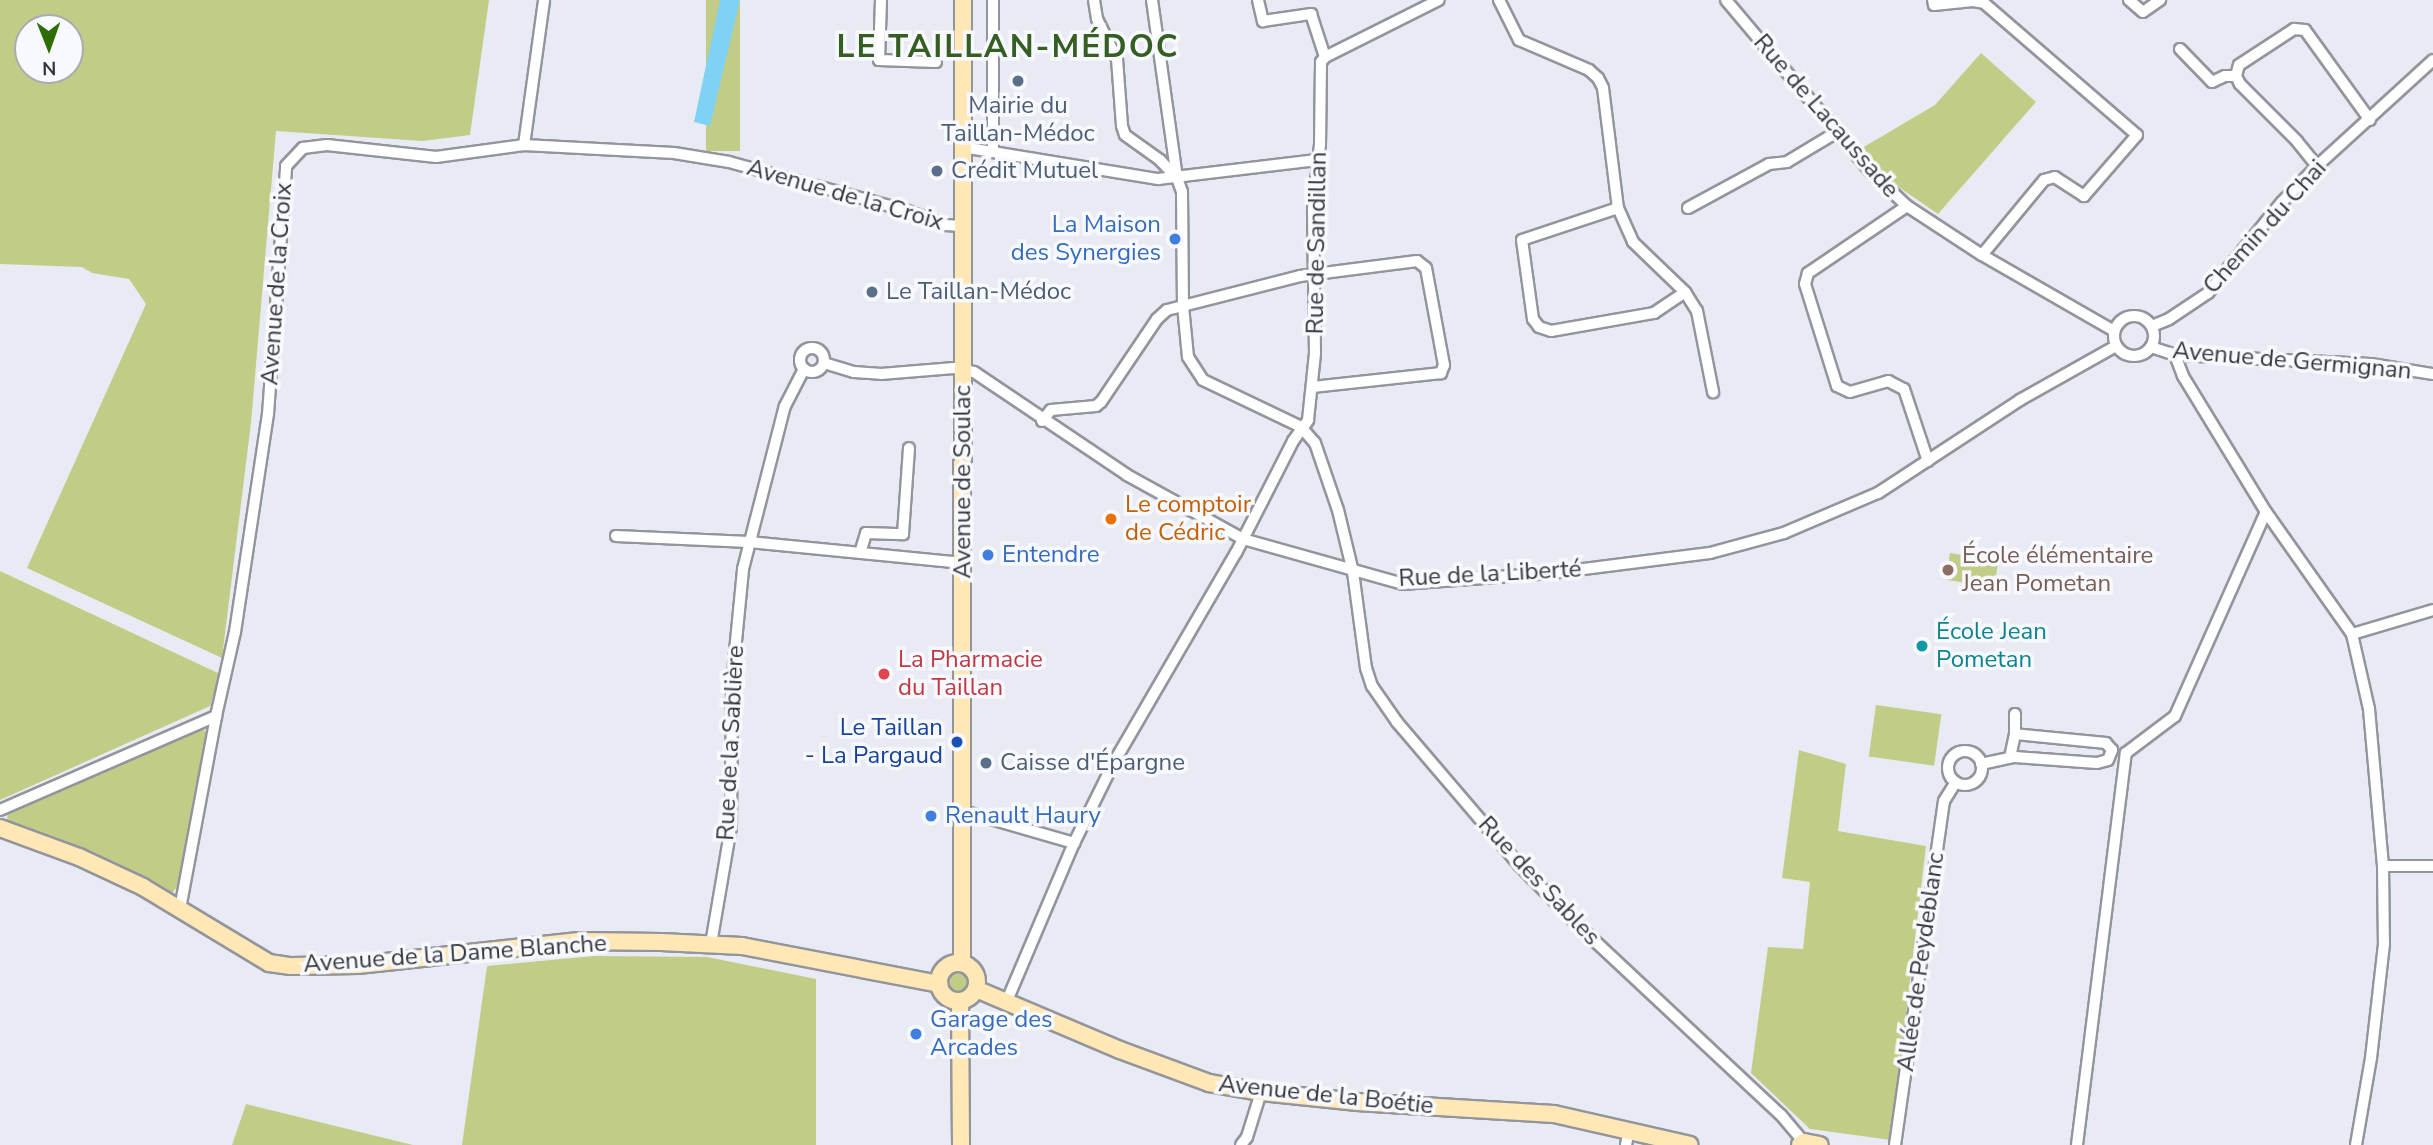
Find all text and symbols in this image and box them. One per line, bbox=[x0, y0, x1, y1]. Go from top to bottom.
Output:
north arrow bbox=[14, 14, 84, 84]
district label: LE TAILLAN-MÉDOC bbox=[838, 28, 1178, 66]
street label: Rue de Lacaussade bbox=[1747, 28, 1905, 204]
text: N bbox=[42, 55, 57, 81]
marker: Mairie du Taillan-Médoc bbox=[1010, 73, 1026, 89]
place label: Mairie du Taillan-Médoc bbox=[941, 92, 1095, 148]
street label: Rue de Sandillan bbox=[1301, 151, 1333, 335]
street label: Avenue de la Croix bbox=[744, 153, 946, 237]
street label: Chemin du Chai bbox=[2197, 154, 2333, 300]
place label: Crédit Mutuel bbox=[951, 157, 1098, 185]
marker: Crédit Mutuel bbox=[929, 163, 945, 179]
street label: Avenue de la Croix bbox=[256, 182, 298, 386]
place label: La Maison des Synergies bbox=[1011, 211, 1161, 267]
marker: La Maison des Synergies bbox=[1167, 231, 1183, 247]
place label: Le Taillan-Médoc bbox=[886, 278, 1071, 306]
marker: Le Taillan-Médoc bbox=[864, 284, 880, 300]
street label: Avenue de Germignan bbox=[2171, 336, 2413, 386]
street label: Avenue de Soulac bbox=[949, 385, 977, 579]
place label: Le comptoir de Cédric bbox=[1125, 491, 1251, 547]
marker: Le comptoir de Cédric bbox=[1103, 511, 1119, 527]
place label: Entendre bbox=[1002, 541, 1100, 569]
place label: École élémentaire Jean Pometan bbox=[1962, 542, 2153, 598]
marker: Entendre bbox=[980, 547, 996, 563]
street label: Rue de la Liberté bbox=[1398, 555, 1582, 593]
marker: École élémentaire Jean Pometan bbox=[1940, 562, 1956, 578]
place label: École Jean Pometan bbox=[1936, 618, 2047, 674]
marker: École Jean Pometan bbox=[1914, 638, 1930, 654]
street label: Rue de la Sablière bbox=[712, 645, 750, 841]
place label: La Pharmacie du Taillan bbox=[898, 646, 1043, 702]
marker: La Pharmacie du Taillan bbox=[876, 666, 892, 682]
place label: Le Taillan - La Pargaud bbox=[805, 714, 943, 770]
marker: Le Taillan - La Pargaud bbox=[949, 734, 965, 750]
place label: Caisse d'Épargne bbox=[1000, 749, 1185, 777]
marker: Caisse d'Épargne bbox=[978, 755, 994, 771]
place label: Renault Haury bbox=[945, 802, 1101, 830]
marker: Renault Haury bbox=[923, 808, 939, 824]
street label: Rue des Sables bbox=[1472, 811, 1606, 951]
street label: Allée de Peydeblanc bbox=[1891, 851, 1951, 1073]
street label: Avenue de la Dame Blanche bbox=[302, 929, 608, 979]
place label: Garage des Arcades bbox=[930, 1006, 1053, 1062]
marker: Garage des Arcades bbox=[908, 1026, 924, 1042]
street label: Avenue de la Boétie bbox=[1217, 1069, 1435, 1121]

